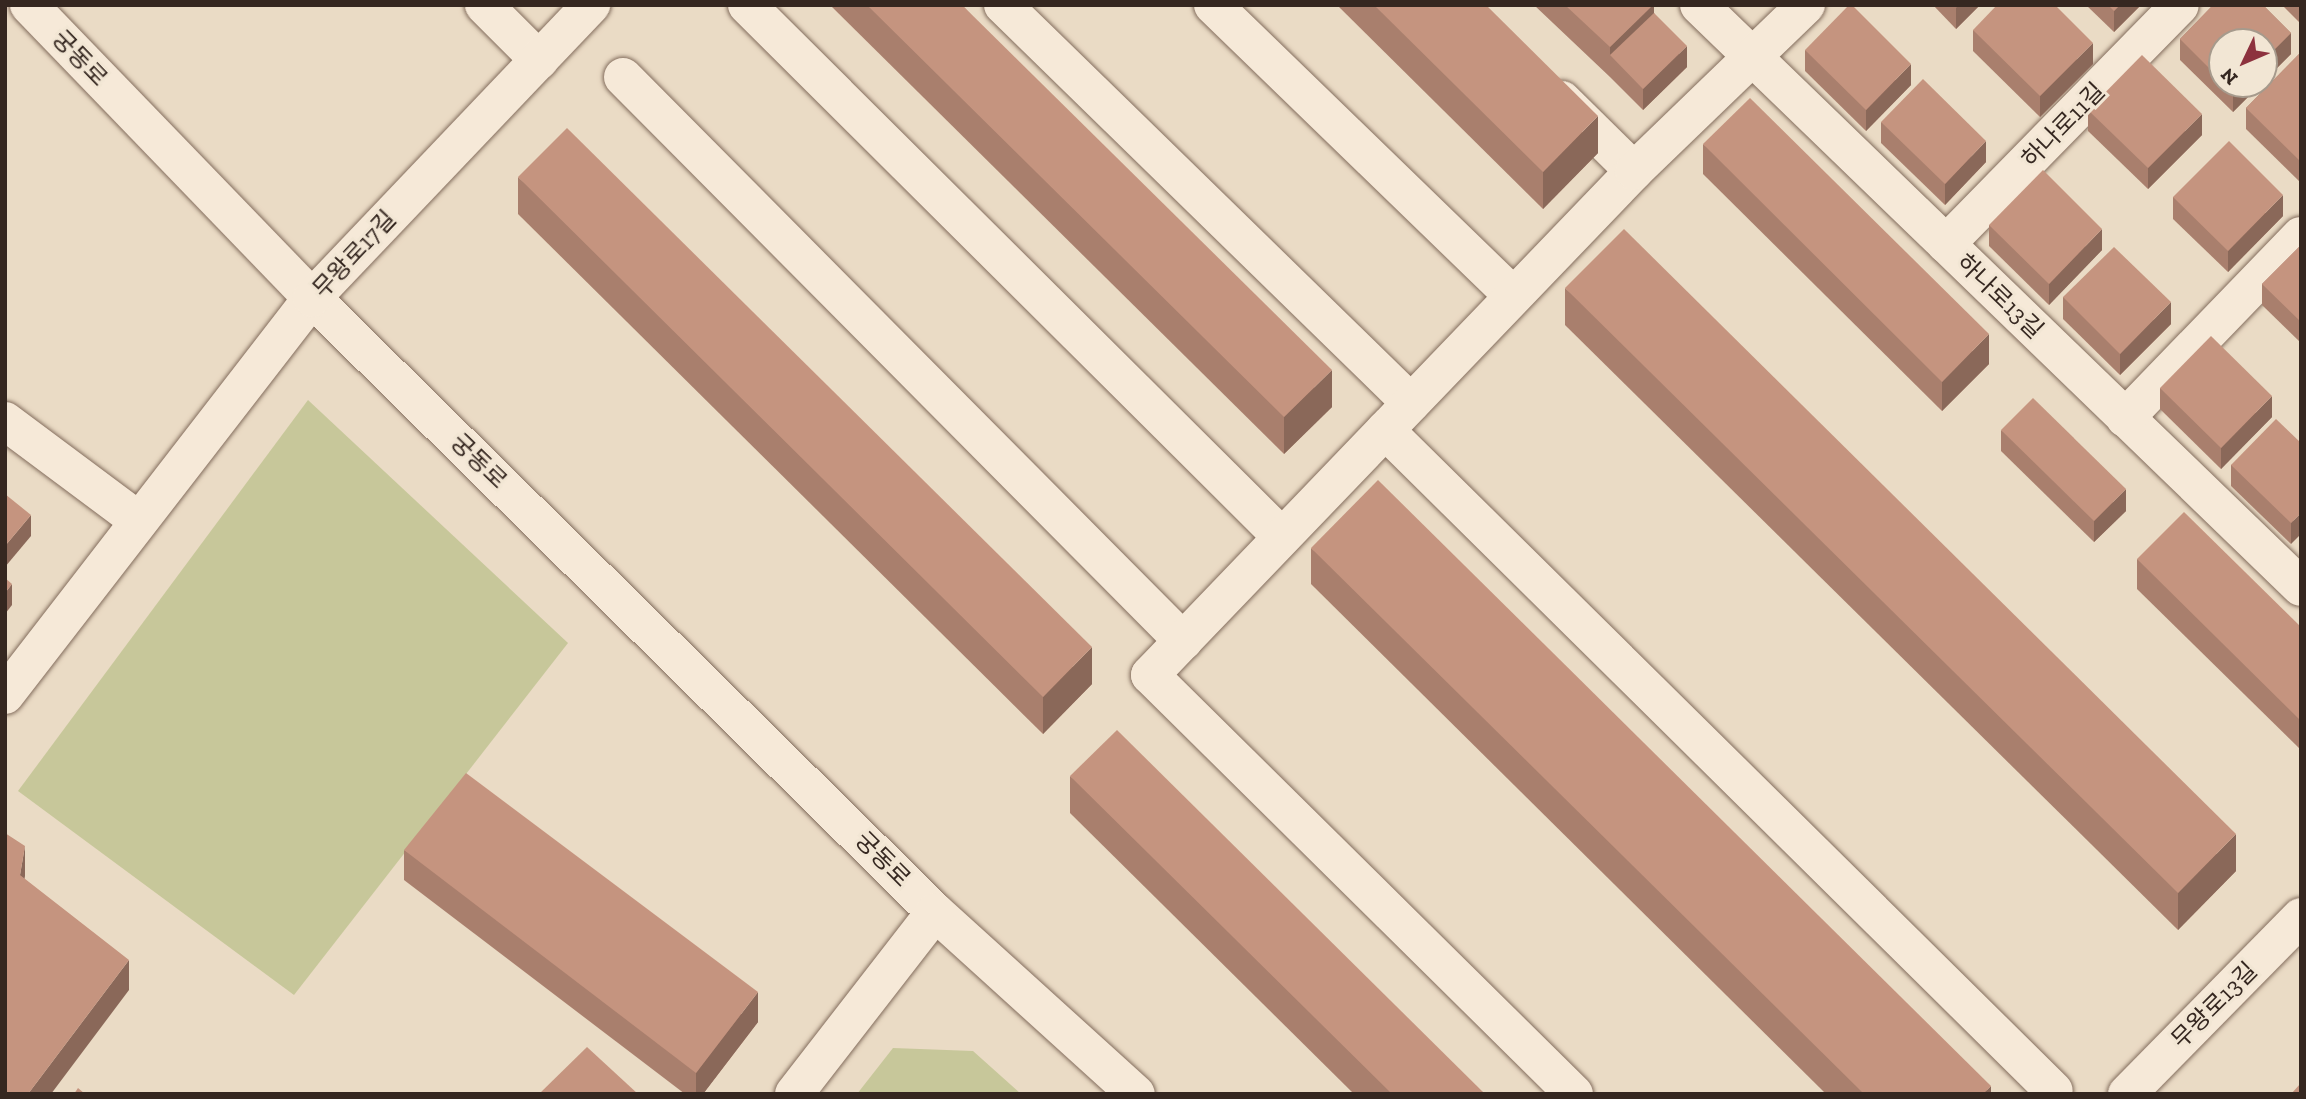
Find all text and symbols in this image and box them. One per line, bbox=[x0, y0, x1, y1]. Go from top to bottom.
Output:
street label: 궁동로 bbox=[47, 24, 113, 92]
north arrow bbox=[2208, 28, 2278, 98]
text: N bbox=[2216, 63, 2242, 90]
street label: 하나로11길 bbox=[2016, 77, 2110, 173]
street label: 무왕로17길 bbox=[306, 205, 402, 303]
street label: 하나로13길 bbox=[1951, 248, 2049, 344]
street label: 궁동로 bbox=[445, 428, 513, 494]
street label: 궁동로 bbox=[849, 825, 917, 893]
street label: 무왕로13길 bbox=[2165, 956, 2263, 1054]

